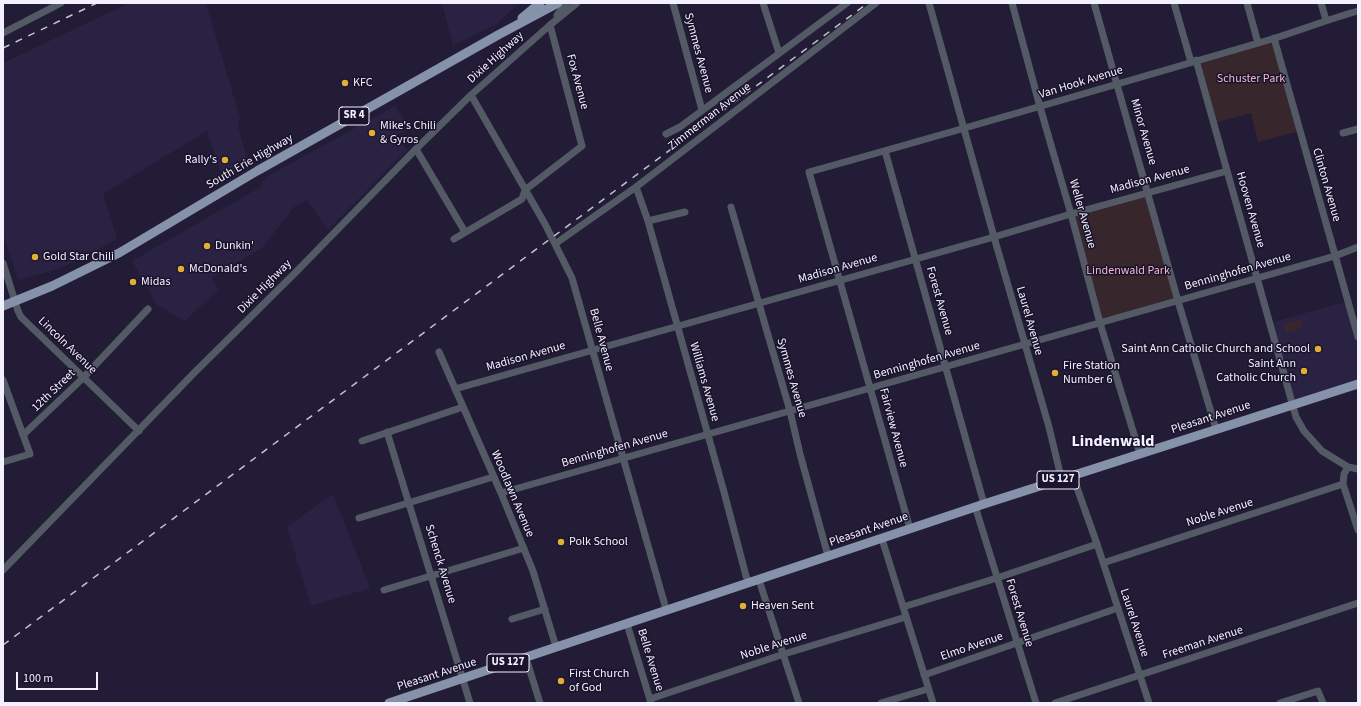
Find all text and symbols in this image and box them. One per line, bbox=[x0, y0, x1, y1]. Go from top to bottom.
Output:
street label: Symmes Avenue bbox=[680, 11, 716, 95]
street label: Dixie Highway bbox=[465, 29, 527, 87]
street label: Fox Avenue bbox=[563, 53, 591, 111]
street label: Van Hook Avenue bbox=[1037, 63, 1125, 103]
park label: Schuster Park bbox=[1217, 72, 1285, 86]
place label: KFC bbox=[353, 76, 373, 90]
marker: KFC bbox=[340, 78, 350, 88]
street label: Zimmerman Avenue bbox=[666, 80, 754, 154]
street label: Minor Avenue bbox=[1127, 97, 1159, 167]
road number: SR 4 bbox=[339, 107, 369, 125]
place label: Mike's Chili & Gyros bbox=[380, 119, 436, 147]
marker: Mike's Chili & Gyros bbox=[367, 128, 377, 138]
street label: South Erie Highway bbox=[204, 131, 296, 193]
street label: Clinton Avenue bbox=[1309, 147, 1343, 223]
place label: Rally's bbox=[185, 153, 217, 167]
marker: Rally's bbox=[220, 155, 230, 165]
street label: Madison Avenue bbox=[1109, 162, 1191, 198]
street label: Hooven Avenue bbox=[1232, 170, 1268, 250]
street label: Weller Avenue bbox=[1065, 178, 1099, 250]
place label: Dunkin' bbox=[215, 239, 254, 253]
marker: Dunkin' bbox=[202, 241, 212, 251]
place label: Gold Star Chili bbox=[43, 250, 114, 264]
street label: Benninghofen Avenue bbox=[1183, 250, 1293, 294]
street label: Madison Avenue bbox=[797, 251, 879, 287]
marker: Gold Star Chili bbox=[30, 252, 40, 262]
street label: Dixie Highway bbox=[235, 257, 295, 317]
place label: McDonald's bbox=[189, 262, 247, 276]
marker: McDonald's bbox=[176, 264, 186, 274]
park label: Lindenwald Park bbox=[1086, 264, 1170, 278]
street label: Forest Avenue bbox=[922, 265, 956, 337]
place label: Midas bbox=[141, 275, 170, 289]
marker: Midas bbox=[128, 277, 138, 287]
street label: Laurel Avenue bbox=[1012, 285, 1046, 357]
street label: Belle Avenue bbox=[586, 307, 616, 373]
street label: Lincoln Avenue bbox=[35, 314, 99, 378]
street label: Symmes Avenue bbox=[773, 336, 809, 420]
street label: Madison Avenue bbox=[485, 339, 567, 375]
street label: Benninghofen Avenue bbox=[872, 339, 982, 383]
street label: Williams Avenue bbox=[686, 341, 722, 423]
place label: Saint Ann Catholic Church and School bbox=[1121, 342, 1310, 356]
marker: Saint Ann Catholic Church and School bbox=[1313, 344, 1323, 354]
place label: Saint Ann Catholic Church bbox=[1216, 357, 1296, 385]
place label: Fire Station Number 6 bbox=[1063, 359, 1120, 387]
marker: Saint Ann Catholic Church bbox=[1299, 366, 1309, 376]
street label: 12th Street bbox=[29, 367, 79, 415]
marker: Fire Station Number 6 bbox=[1050, 368, 1060, 378]
street label: Fairview Avenue bbox=[875, 387, 911, 469]
street label: Pleasant Avenue bbox=[1169, 398, 1253, 438]
street label: Benninghofen Avenue bbox=[560, 427, 670, 471]
district label: Lindenwald bbox=[1072, 432, 1154, 452]
street label: Woodlawn Avenue bbox=[487, 448, 537, 540]
road number: US 127 bbox=[1037, 471, 1079, 489]
street label: Noble Avenue bbox=[1185, 495, 1255, 531]
street label: Pleasant Avenue bbox=[828, 510, 910, 550]
street label: Schenck Avenue bbox=[421, 523, 459, 605]
place label: Polk School bbox=[569, 535, 628, 549]
marker: Polk School bbox=[556, 537, 566, 547]
street label: Forest Avenue bbox=[1002, 577, 1036, 649]
street label: Laurel Avenue bbox=[1116, 587, 1152, 659]
place label: Heaven Sent bbox=[751, 599, 814, 613]
marker: Heaven Sent bbox=[738, 601, 748, 611]
street label: Freeman Avenue bbox=[1161, 623, 1245, 663]
street label: Belle Avenue bbox=[634, 627, 666, 693]
street label: Noble Avenue bbox=[739, 628, 809, 664]
street label: Elmo Avenue bbox=[939, 630, 1005, 664]
road number: US 127 bbox=[487, 654, 529, 672]
street label: Pleasant Avenue bbox=[395, 655, 479, 695]
scale bar bbox=[18, 664, 100, 690]
place label: First Church of God bbox=[569, 667, 629, 695]
text: 100 m bbox=[23, 670, 53, 687]
marker: First Church of God bbox=[556, 676, 566, 686]

